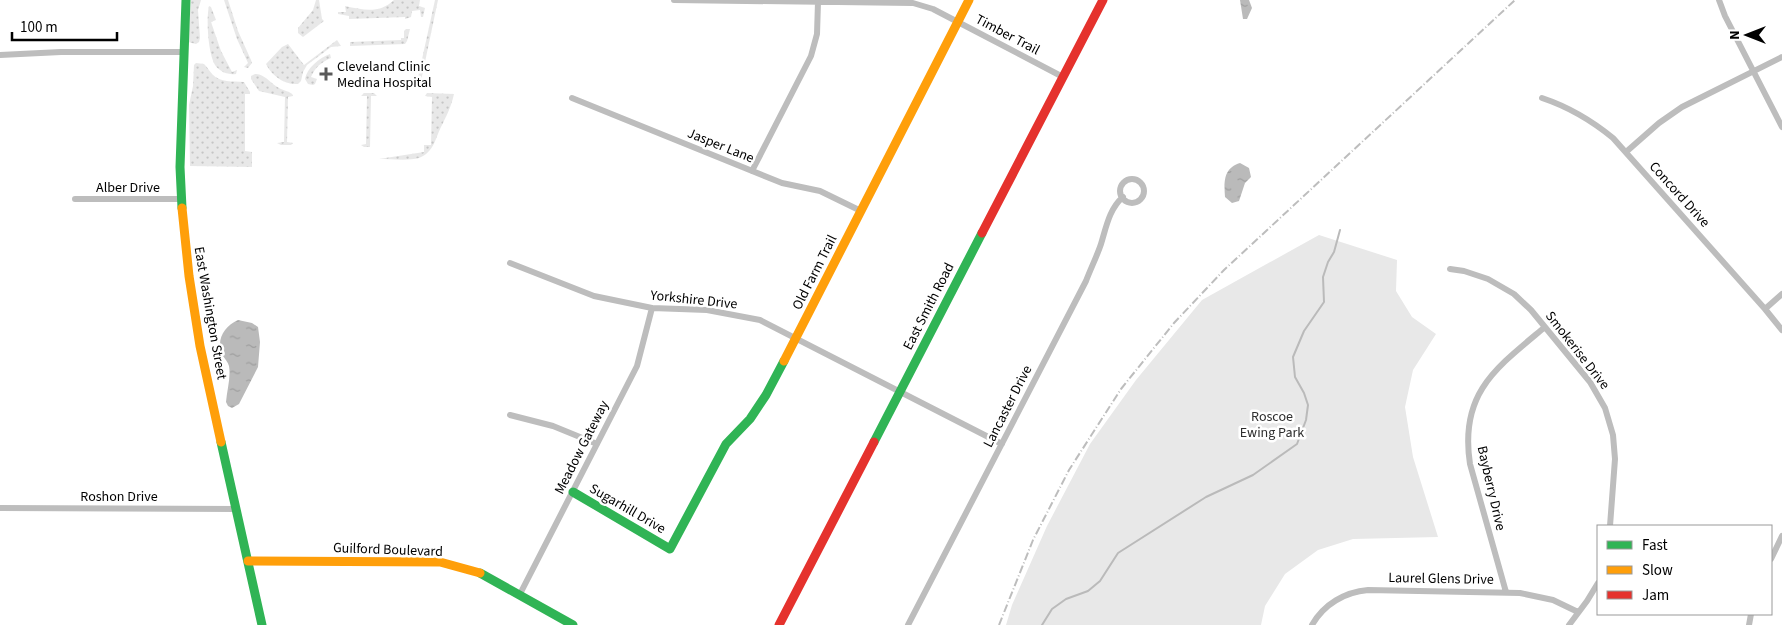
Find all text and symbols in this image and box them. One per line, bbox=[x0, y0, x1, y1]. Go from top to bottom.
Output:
scale bar bbox=[12, 10, 118, 42]
street label: Timber Trail bbox=[972, 10, 1044, 60]
north arrow bbox=[1722, 10, 1772, 60]
text: 100 m bbox=[20, 17, 58, 38]
text: N bbox=[1725, 30, 1745, 40]
place label: Cleveland Clinic Medina Hospital bbox=[337, 57, 432, 93]
marker: Cleveland Clinic Medina Hospital bbox=[319, 67, 333, 81]
street label: Jasper Lane bbox=[684, 123, 757, 168]
street label: Concord Drive bbox=[1644, 157, 1714, 232]
street label: Alber Drive bbox=[96, 178, 160, 198]
street label: Old Farm Trail bbox=[787, 231, 843, 313]
street label: East Washington Street bbox=[188, 245, 232, 381]
street label: East Smith Road bbox=[898, 259, 959, 353]
street label: Yorkshire Drive bbox=[648, 285, 738, 315]
street label: Smokerise Drive bbox=[1540, 307, 1614, 394]
street label: Lancaster Drive bbox=[979, 362, 1037, 451]
street label: Meadow Gateway bbox=[550, 397, 614, 498]
park label: Roscoe Ewing Park bbox=[1240, 407, 1304, 443]
street label: Bayberry Drive bbox=[1472, 444, 1510, 533]
street label: Sugarhill Drive bbox=[586, 479, 669, 539]
street label: Roshon Drive bbox=[80, 487, 158, 507]
legend bbox=[1597, 525, 1772, 615]
text: Fast bbox=[1642, 535, 1668, 556]
street label: Guilford Boulevard bbox=[333, 538, 443, 562]
text: Slow bbox=[1642, 560, 1673, 581]
street label: Laurel Glens Drive bbox=[1388, 568, 1494, 590]
text: Jam bbox=[1642, 585, 1669, 606]

